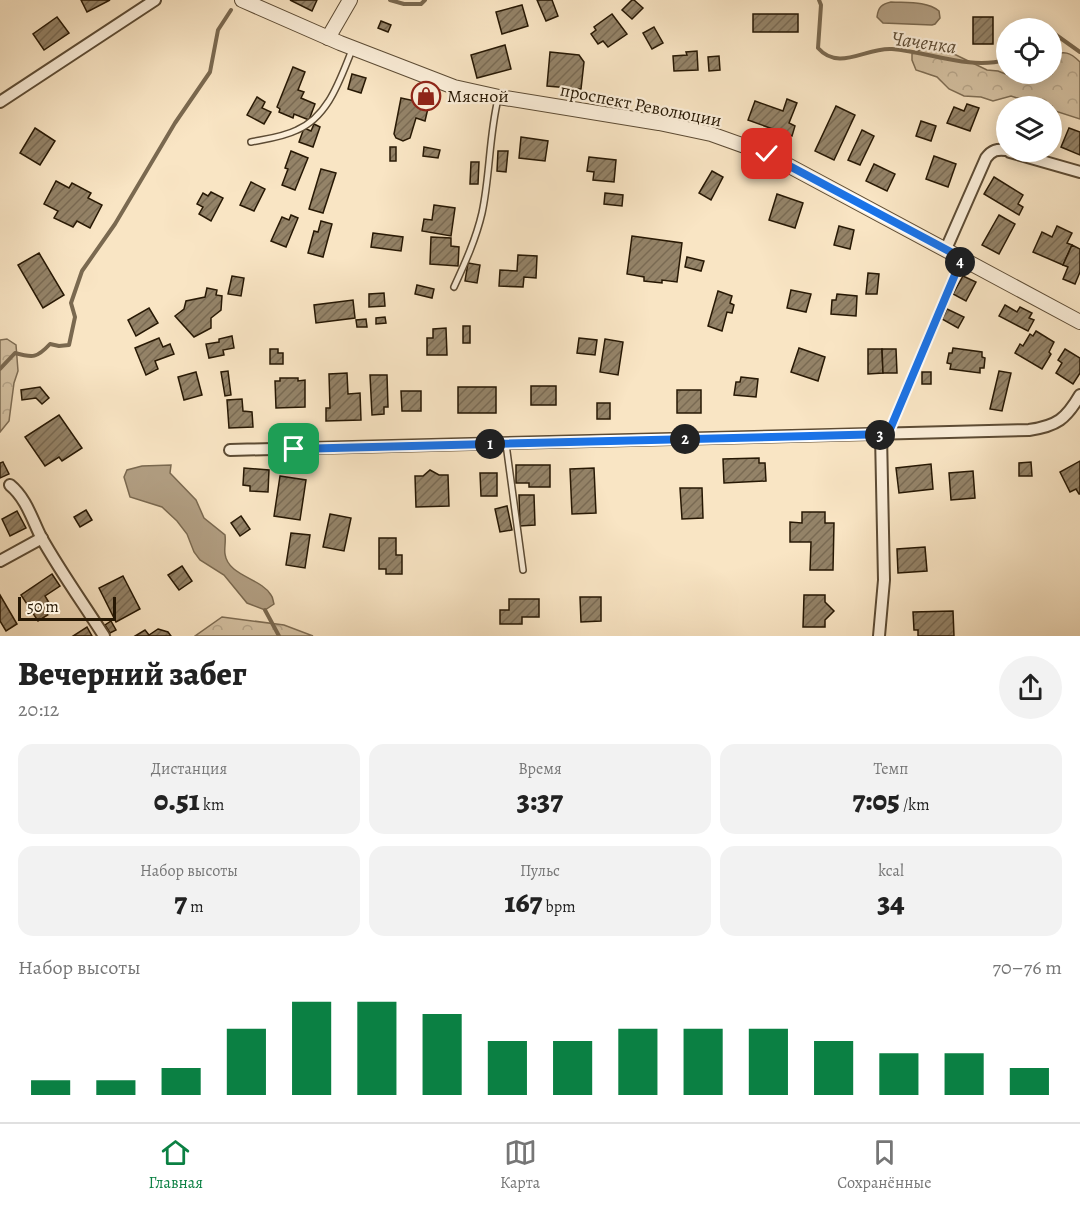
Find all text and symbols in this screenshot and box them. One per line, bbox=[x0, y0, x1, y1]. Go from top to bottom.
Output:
map controls bbox=[996, 18, 1062, 162]
button: locate bbox=[996, 18, 1062, 84]
water label: Чаченка bbox=[890, 25, 958, 60]
street label: проспект Революции bbox=[558, 78, 724, 132]
shop icon: Мясной bbox=[410, 80, 442, 112]
place label: Мясной bbox=[447, 84, 509, 108]
button: layers bbox=[996, 96, 1062, 162]
pin bbox=[741, 128, 792, 179]
icon: check bbox=[750, 137, 783, 170]
pin: 4 bbox=[945, 247, 975, 277]
text: 4 bbox=[956, 251, 964, 273]
pin: 3 bbox=[865, 420, 895, 450]
pin bbox=[268, 423, 319, 474]
pin: 2 bbox=[670, 424, 700, 454]
text: 3 bbox=[877, 424, 883, 446]
text: 2 bbox=[681, 428, 689, 450]
pin: 1 bbox=[475, 429, 505, 459]
icon: arrive bbox=[277, 432, 310, 465]
text: 1 bbox=[487, 433, 493, 455]
scale bar bbox=[18, 594, 116, 622]
text: 50 m bbox=[27, 596, 59, 618]
text: Вечерний забег bbox=[18, 651, 247, 696]
button: share bbox=[999, 656, 1062, 719]
text: 20:12 bbox=[18, 696, 59, 723]
text: Дистанция bbox=[151, 758, 227, 780]
text: Время bbox=[518, 758, 562, 780]
text: Темп bbox=[874, 758, 908, 780]
text: 0.51 bbox=[154, 780, 200, 820]
text: 3:37 bbox=[517, 780, 563, 820]
text: 7:05 bbox=[852, 780, 900, 820]
text: km bbox=[200, 794, 224, 816]
text: /km bbox=[900, 794, 930, 816]
text: Набор высоты bbox=[140, 860, 238, 882]
text: Пульс bbox=[520, 860, 560, 882]
text: kcal bbox=[878, 860, 904, 882]
text: 7 bbox=[174, 882, 187, 922]
text: 167 bbox=[504, 882, 542, 922]
text: 34 bbox=[877, 882, 905, 922]
text: m bbox=[187, 896, 204, 918]
text: bpm bbox=[542, 896, 576, 918]
text: Набор высоты bbox=[18, 954, 141, 981]
text: 70–76 m bbox=[993, 954, 1062, 981]
tab: Главная bbox=[148, 1136, 203, 1194]
tab: Карта bbox=[500, 1136, 540, 1194]
tab: Сохранённые bbox=[837, 1136, 932, 1194]

